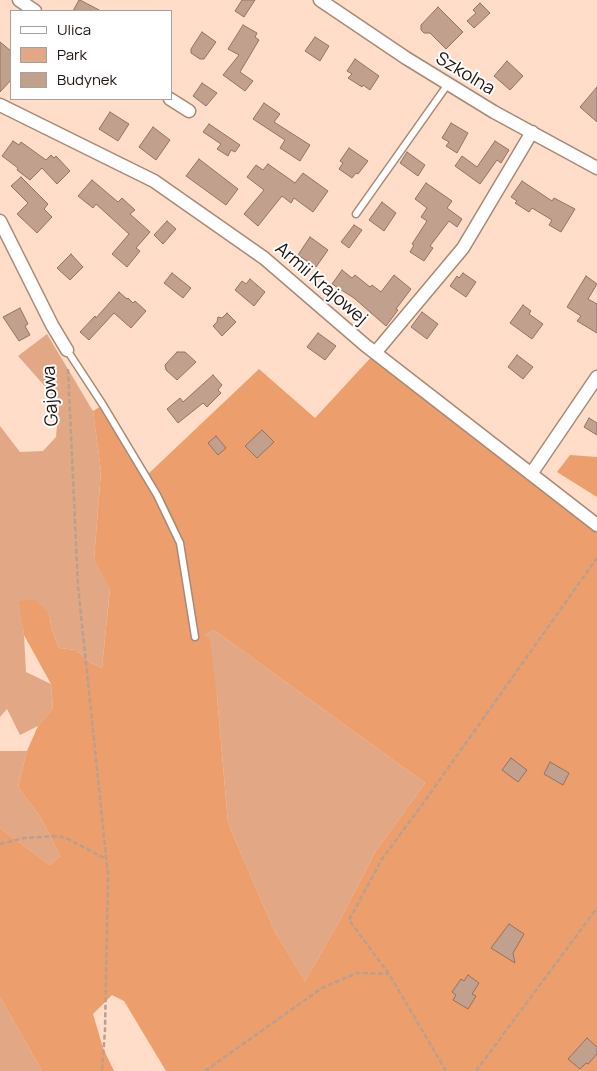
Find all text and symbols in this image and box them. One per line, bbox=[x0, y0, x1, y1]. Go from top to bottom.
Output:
legend bbox=[10, 10, 172, 100]
text: Ulica bbox=[57, 19, 91, 40]
text: Park bbox=[57, 44, 87, 65]
street label: Szkolna bbox=[432, 48, 498, 100]
text: Budynek bbox=[57, 69, 117, 90]
street label: Armii Krajowej bbox=[270, 238, 372, 330]
street label: Gajowa bbox=[39, 365, 63, 427]

